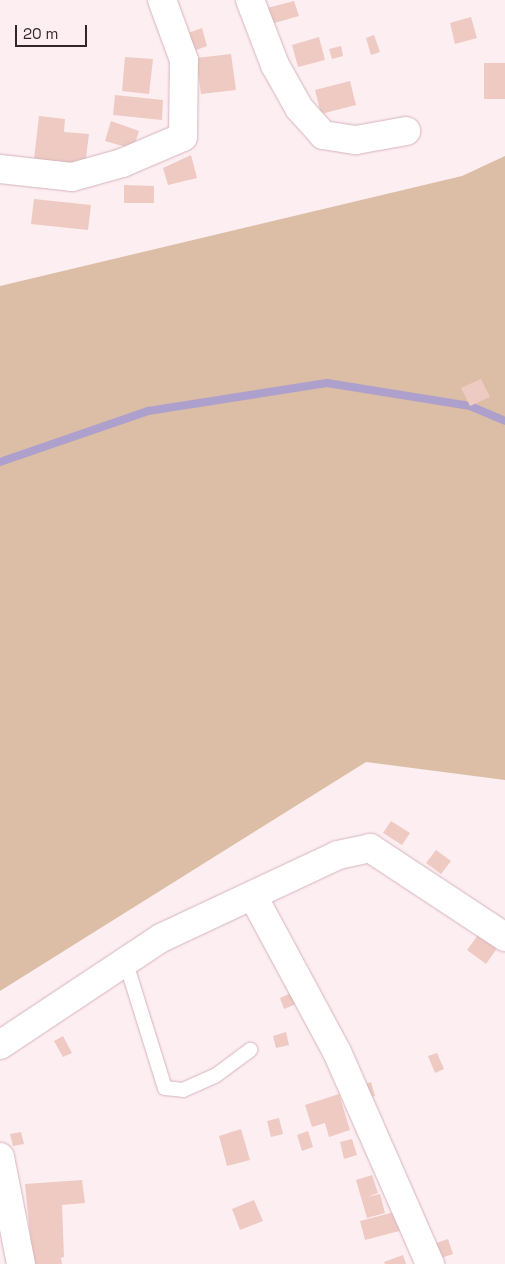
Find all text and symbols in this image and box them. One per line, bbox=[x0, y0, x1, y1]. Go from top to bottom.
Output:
scale bar bbox=[18, 15, 90, 47]
text: 20 m bbox=[23, 24, 58, 43]

